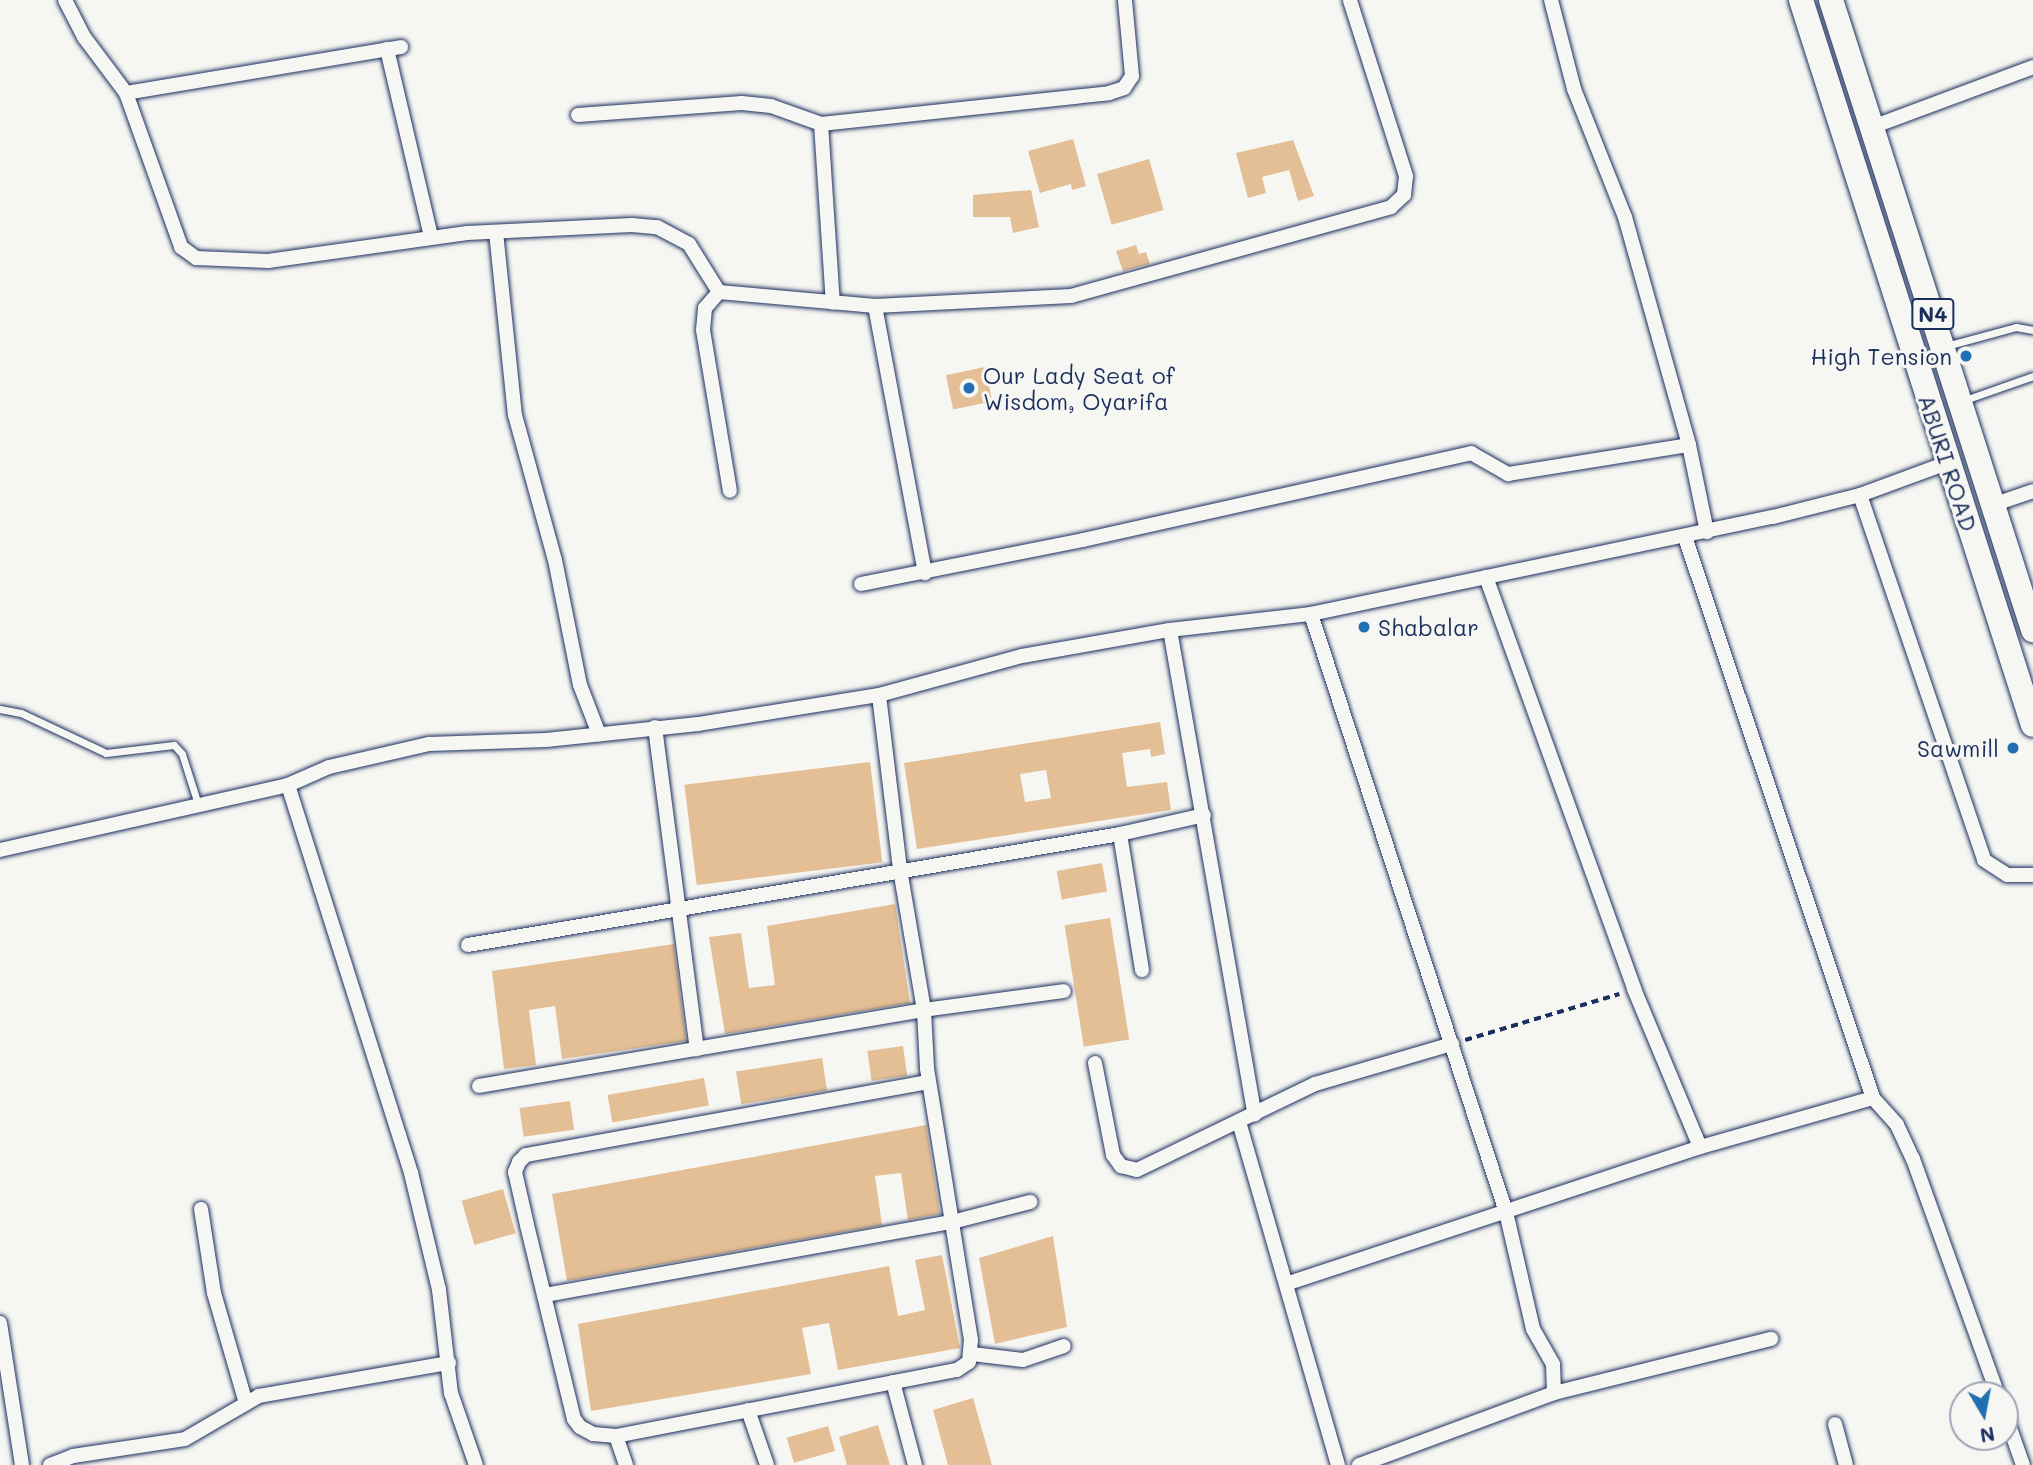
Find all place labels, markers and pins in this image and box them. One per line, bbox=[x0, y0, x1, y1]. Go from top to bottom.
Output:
place label: High Tension bbox=[1811, 342, 1952, 370]
marker: High Tension bbox=[1958, 348, 1974, 364]
place label: Our Lady Seat of Wisdom, Oyarifa bbox=[983, 361, 1175, 415]
marker: Our Lady Seat of Wisdom, Oyarifa bbox=[961, 380, 977, 396]
place label: Shabalar bbox=[1378, 613, 1479, 641]
marker: Shabalar bbox=[1356, 619, 1372, 635]
place label: Sawmill bbox=[1917, 734, 1999, 762]
marker: Sawmill bbox=[2005, 740, 2021, 756]

